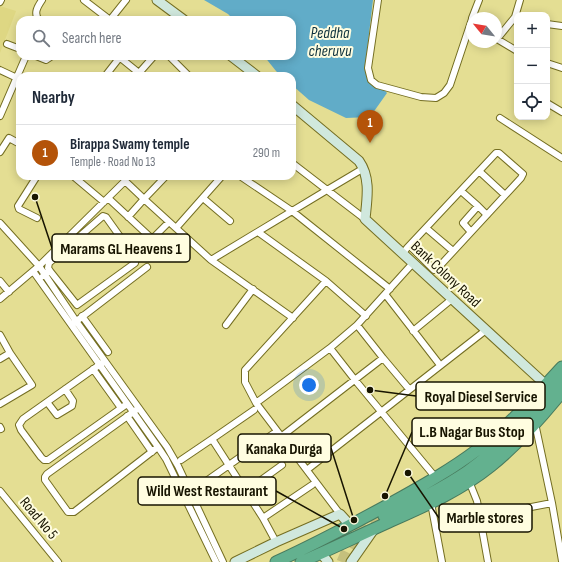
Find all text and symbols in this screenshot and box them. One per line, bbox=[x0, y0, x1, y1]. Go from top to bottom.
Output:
north arrow bbox=[466, 12, 502, 48]
map controls bbox=[514, 12, 550, 120]
button: + bbox=[514, 12, 550, 48]
search box bbox=[16, 16, 296, 60]
water label: Peddha cheruvu bbox=[309, 24, 352, 61]
icon: search bbox=[30, 27, 52, 49]
text: Search here bbox=[62, 29, 122, 48]
button: − bbox=[514, 48, 550, 84]
button: locate bbox=[514, 84, 550, 120]
text: Nearby bbox=[32, 88, 75, 108]
pin: 1 bbox=[357, 110, 383, 143]
text: Birappa Swamy temple bbox=[70, 135, 190, 154]
text: 1 bbox=[42, 145, 48, 161]
text: 290 m bbox=[253, 145, 280, 161]
text: Temple · Road No 13 bbox=[70, 154, 156, 170]
callout: Marams GL Heavens 1 bbox=[52, 234, 190, 262]
street label: Bank Colony Road bbox=[407, 237, 485, 312]
text: Marams GL Heavens 1 bbox=[60, 240, 183, 259]
your location bbox=[299, 375, 319, 395]
callout: Royal Diesel Service bbox=[416, 382, 545, 410]
text: Royal Diesel Service bbox=[425, 388, 538, 407]
callout: L.B Nagar Bus Stop bbox=[412, 418, 533, 446]
text: L.B Nagar Bus Stop bbox=[419, 423, 525, 442]
callout: Kanaka Durga bbox=[238, 434, 331, 462]
text: Kanaka Durga bbox=[246, 440, 322, 459]
callout: Wild West Restaurant bbox=[138, 477, 276, 505]
text: Wild West Restaurant bbox=[146, 482, 268, 501]
street label: Road No 5 bbox=[15, 493, 62, 543]
callout: Marble stores bbox=[439, 504, 532, 532]
text: Marble stores bbox=[446, 509, 524, 528]

